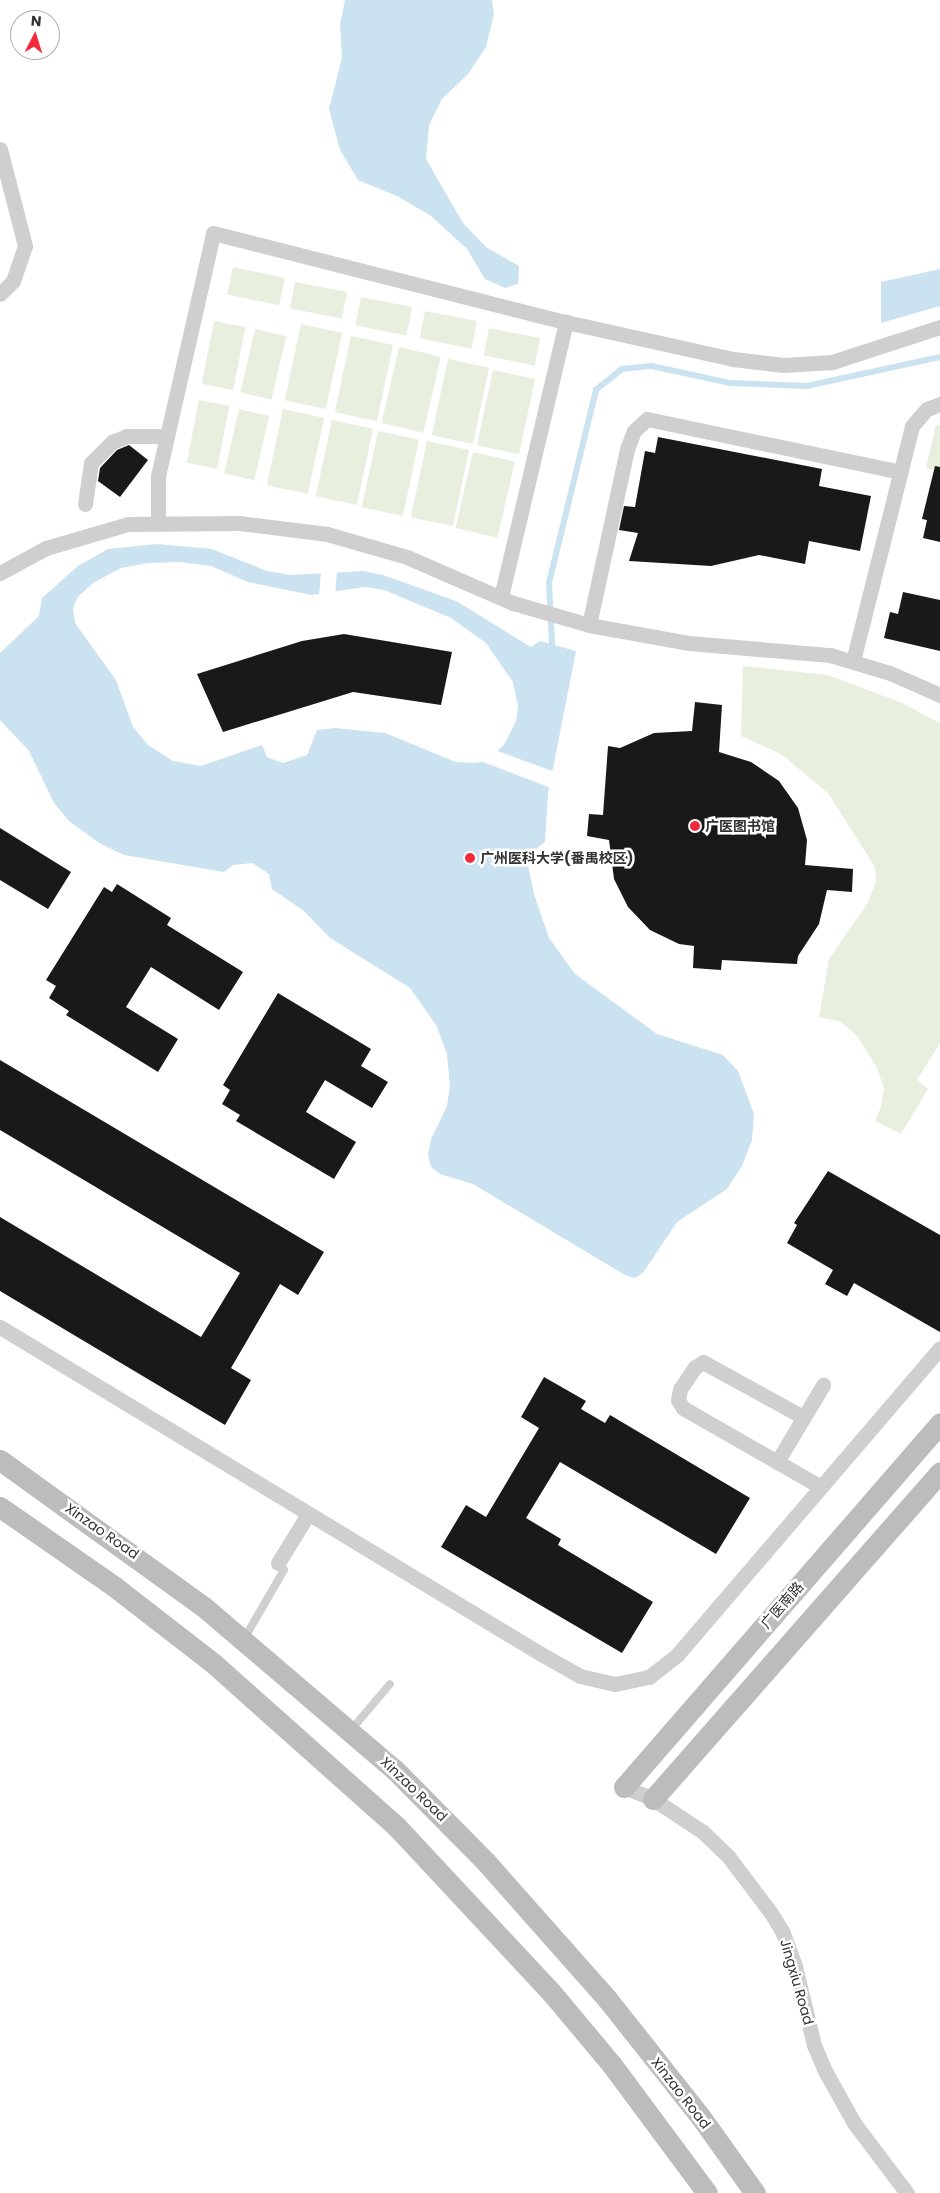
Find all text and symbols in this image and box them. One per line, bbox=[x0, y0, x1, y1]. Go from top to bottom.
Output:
north arrow bbox=[10, 10, 60, 60]
text: N bbox=[30, 11, 42, 31]
place label: 广医图书馆 bbox=[705, 818, 775, 834]
marker: 广医图书馆 bbox=[689, 820, 701, 832]
place label: 广州医科大学(番禺校区) bbox=[480, 850, 633, 866]
marker: 广州医科大学(番禺校区) bbox=[464, 852, 476, 864]
street label: Xinzao Road bbox=[62, 1499, 142, 1563]
street label: 广医南路 bbox=[757, 1578, 807, 1632]
street label: Xinzao Road bbox=[377, 1753, 451, 1825]
street label: Jingxiu Road bbox=[777, 1937, 817, 2027]
street label: Xinzao Road bbox=[648, 2054, 714, 2132]

